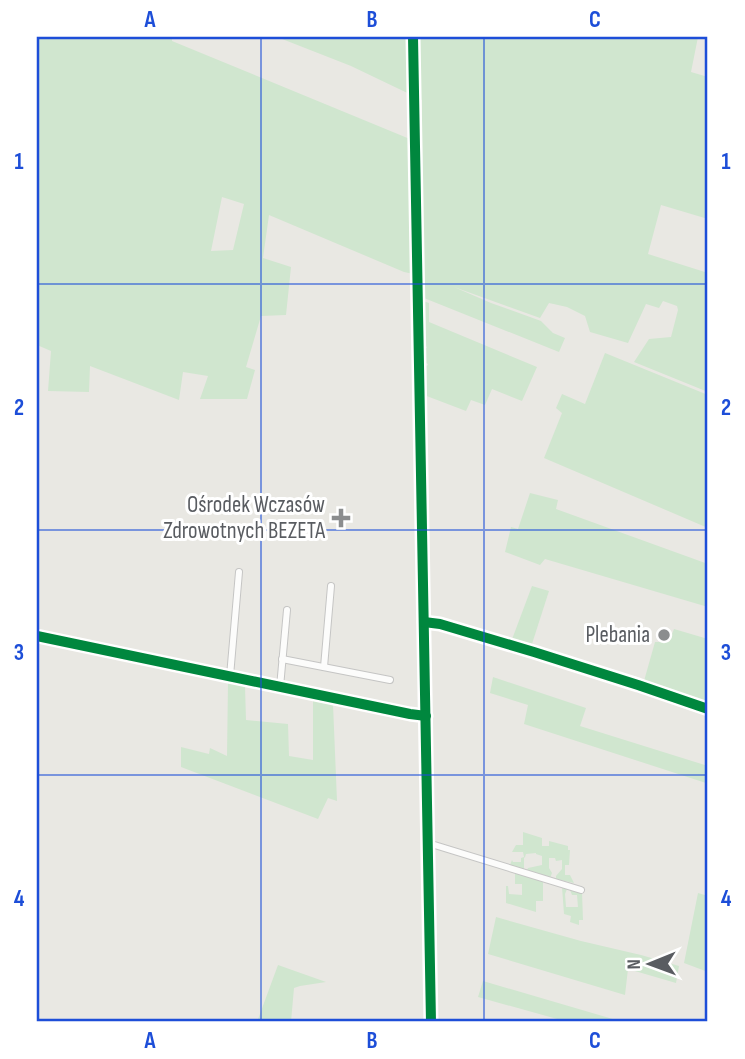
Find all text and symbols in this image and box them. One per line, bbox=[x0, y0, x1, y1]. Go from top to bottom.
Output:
text: A bbox=[144, 6, 157, 34]
text: B bbox=[367, 6, 378, 34]
text: C bbox=[589, 6, 601, 34]
text: 1 bbox=[14, 148, 24, 176]
text: 1 bbox=[721, 148, 731, 176]
text: 2 bbox=[14, 394, 24, 422]
text: 2 bbox=[721, 394, 731, 422]
place label: Ośrodek Wczasów Zdrowotnych BEZETA bbox=[163, 491, 325, 545]
marker: Ośrodek Wczasów Zdrowotnych BEZETA bbox=[331, 508, 351, 528]
place label: Plebania bbox=[585, 621, 650, 649]
marker: Plebania bbox=[656, 627, 672, 643]
text: 3 bbox=[14, 639, 24, 667]
text: 3 bbox=[721, 639, 731, 667]
text: 4 bbox=[14, 885, 25, 913]
text: 4 bbox=[721, 885, 732, 913]
north arrow bbox=[616, 930, 686, 1000]
text: N bbox=[623, 959, 646, 970]
text: A bbox=[144, 1027, 157, 1055]
text: B bbox=[367, 1027, 378, 1055]
text: C bbox=[589, 1027, 601, 1055]

